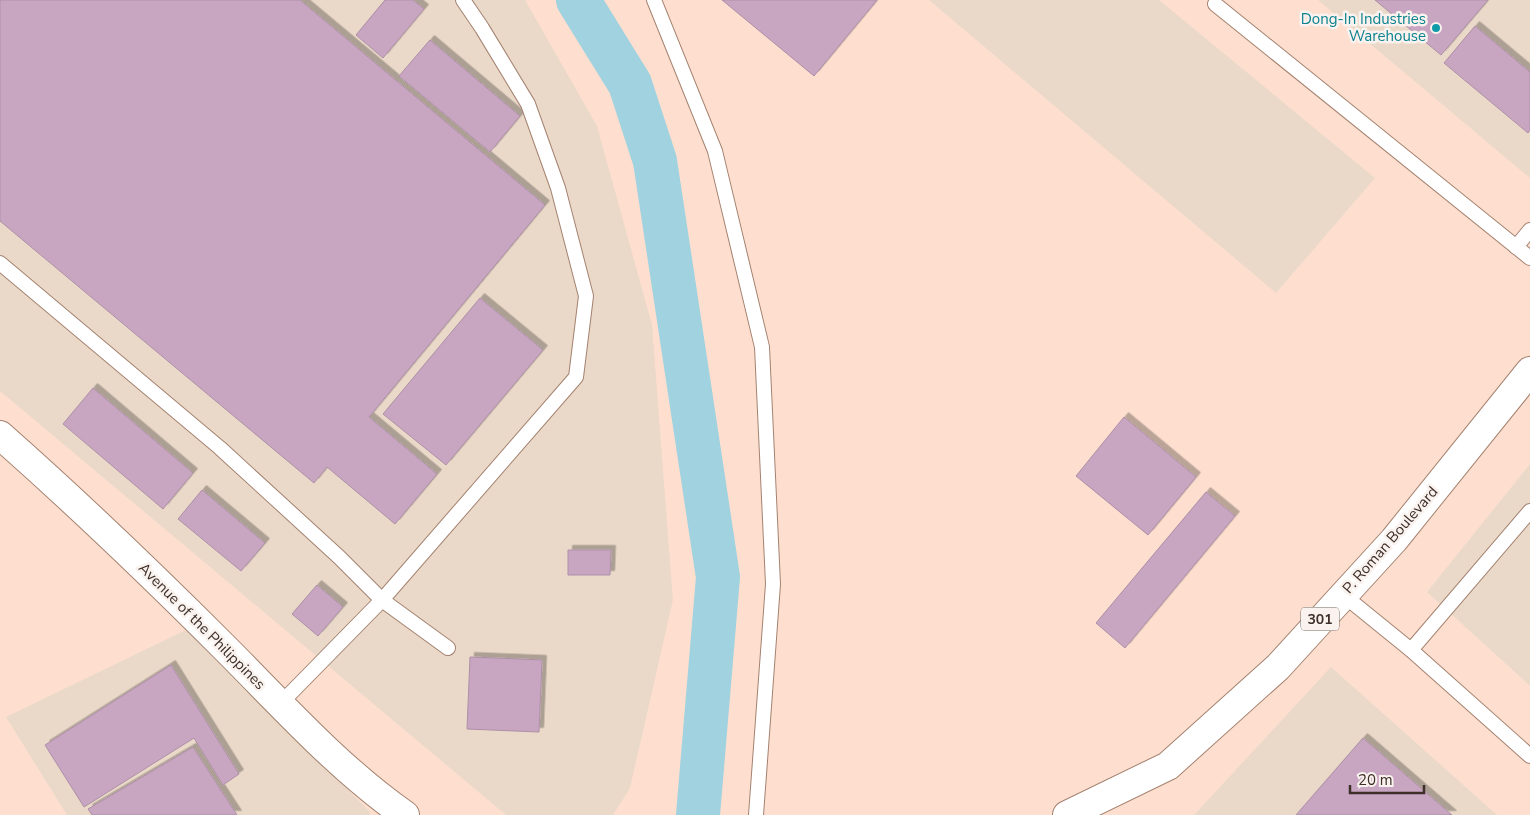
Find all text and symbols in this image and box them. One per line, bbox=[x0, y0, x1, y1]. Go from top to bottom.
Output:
place label: Dong-In Industries Warehouse bbox=[1301, 9, 1426, 46]
marker: Dong-In Industries Warehouse bbox=[1430, 22, 1442, 34]
street label: P. Roman Boulevard bbox=[1338, 482, 1442, 598]
street label: Avenue of the Philippines bbox=[134, 558, 270, 694]
road number: 301 bbox=[1301, 608, 1339, 630]
scale bar bbox=[1350, 762, 1424, 794]
text: 20 m bbox=[1358, 770, 1393, 790]

